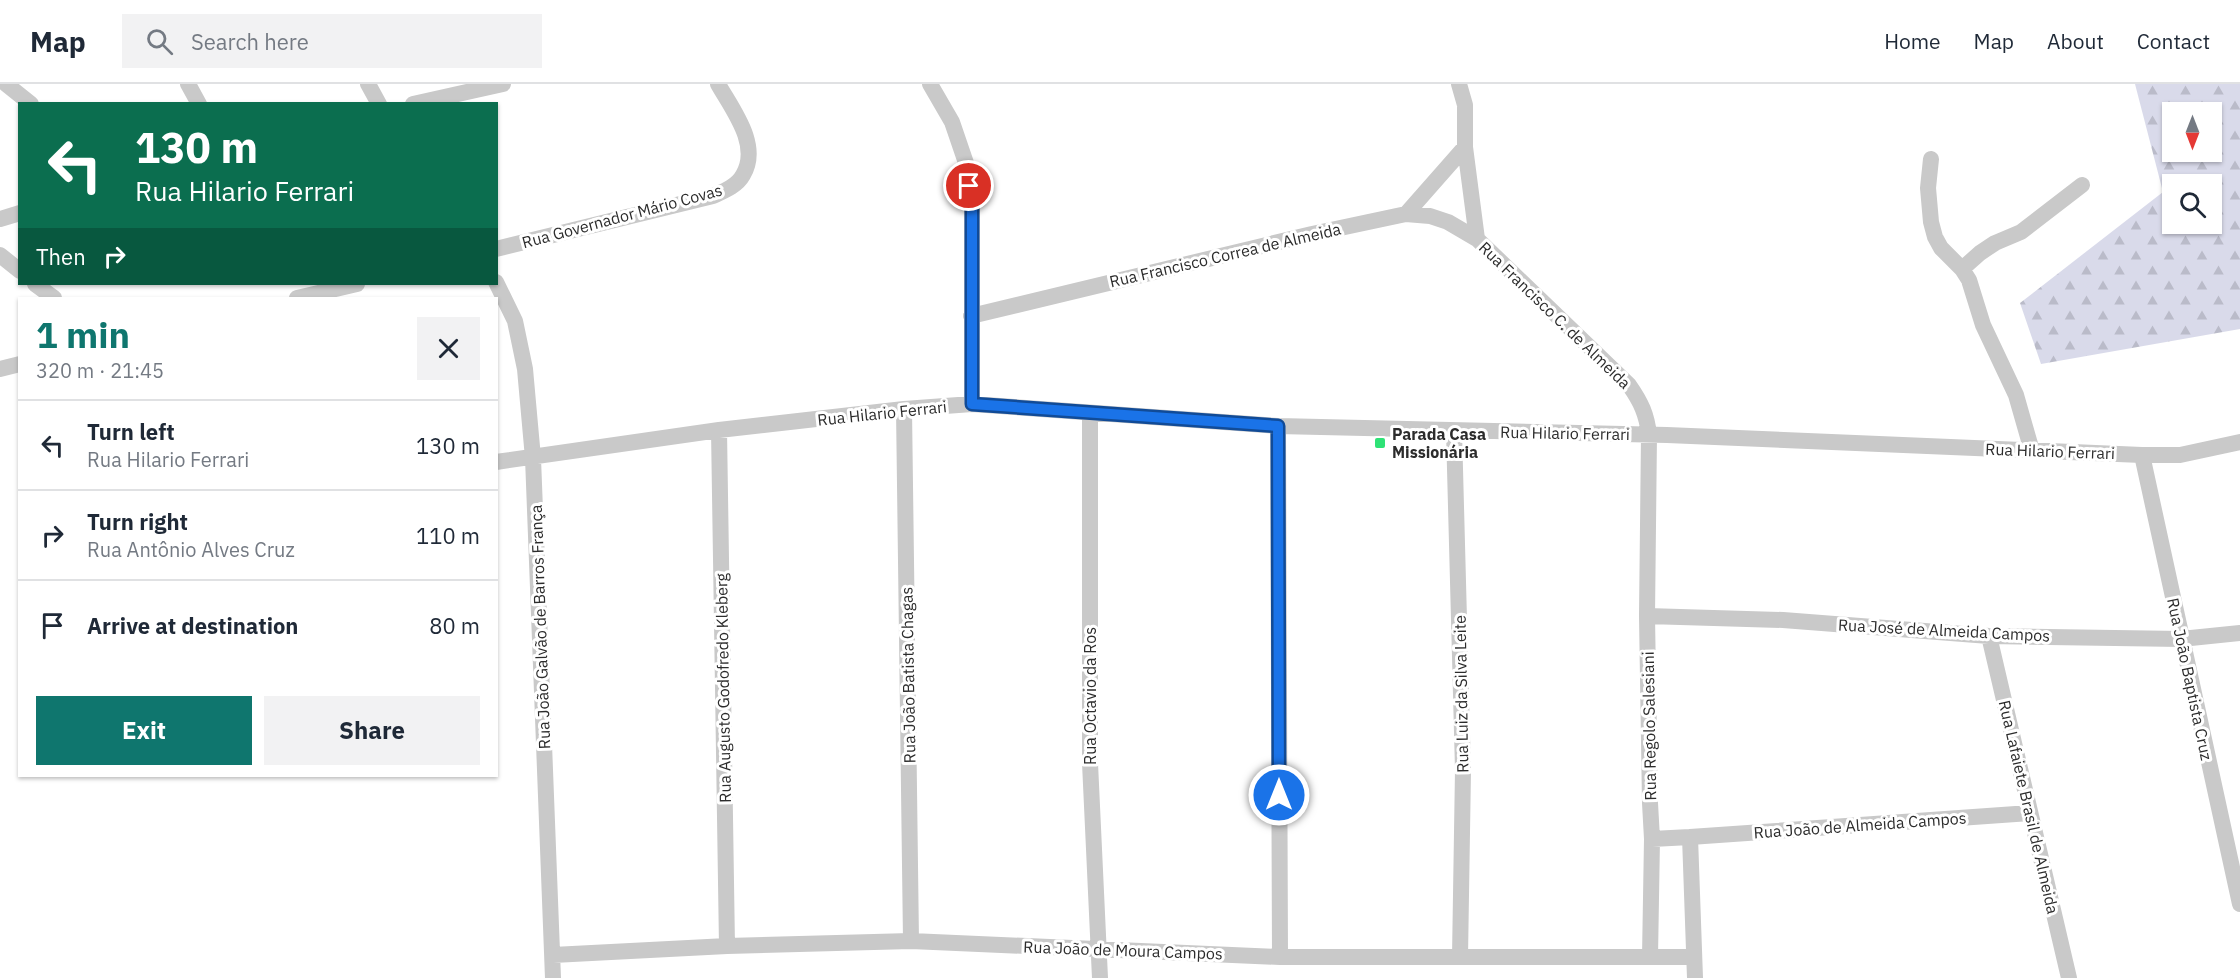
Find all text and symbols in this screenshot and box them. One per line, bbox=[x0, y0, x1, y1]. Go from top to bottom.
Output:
search box bbox=[122, 14, 542, 68]
text: Map bbox=[30, 23, 86, 60]
icon: search bbox=[143, 25, 176, 58]
text: Search here bbox=[191, 27, 309, 56]
text: Home bbox=[1884, 27, 1941, 55]
text: Map bbox=[1974, 27, 2014, 55]
text: About bbox=[2047, 27, 2104, 55]
text: Contact bbox=[2137, 27, 2210, 55]
north arrow bbox=[2162, 102, 2222, 162]
map controls bbox=[2162, 102, 2222, 234]
text: 130 m bbox=[135, 120, 258, 175]
icon: left bbox=[36, 126, 114, 204]
pin bbox=[943, 160, 994, 211]
icon: arrive bbox=[952, 169, 985, 202]
text: Rua Hilario Ferrari bbox=[135, 173, 354, 208]
button: search bbox=[2162, 174, 2222, 234]
street label: Rua Governador Mário Covas bbox=[520, 180, 724, 252]
street label: Rua Francisco Correa de Almeida bbox=[1107, 219, 1343, 291]
street label: Rua Francisco C. de Almeida bbox=[1475, 237, 1635, 393]
icon: right bbox=[98, 240, 131, 273]
text: Then bbox=[36, 242, 86, 271]
text: 1 min bbox=[36, 311, 130, 358]
button: close bbox=[417, 317, 480, 380]
text: 320 m · 21:45 bbox=[36, 357, 164, 384]
street label: Rua Hilario Ferrari bbox=[816, 396, 948, 430]
text: Turn left bbox=[87, 417, 175, 446]
street label: Rua Hilario Ferrari bbox=[1500, 422, 1630, 444]
place label: Parada Casa Missionária bbox=[1392, 424, 1486, 462]
icon: left bbox=[36, 429, 69, 462]
text: 130 m bbox=[416, 431, 480, 460]
marker: Parada Casa Missionária bbox=[1373, 436, 1387, 450]
street label: Rua Hilario Ferrari bbox=[1985, 439, 2115, 463]
text: Rua Hilario Ferrari bbox=[87, 446, 249, 473]
street label: Rua João Galvão de Barros França bbox=[526, 504, 554, 750]
text: Turn right bbox=[87, 507, 188, 536]
icon: right bbox=[36, 519, 69, 552]
text: 110 m bbox=[416, 521, 480, 550]
text: Rua Antônio Alves Cruz bbox=[87, 536, 295, 563]
street label: Rua Augusto Godofredo Kleberg bbox=[711, 572, 735, 803]
street label: Rua João Batista Chagas bbox=[896, 587, 920, 763]
street label: Rua João Baptista Cruz bbox=[2163, 596, 2217, 762]
icon: arrive bbox=[36, 609, 69, 642]
text: Arrive at destination bbox=[87, 611, 298, 640]
text: 80 m bbox=[429, 611, 480, 640]
street label: Rua José de Almeida Campos bbox=[1837, 614, 2051, 646]
street label: Rua Luiz da Silva Leite bbox=[1450, 615, 1472, 773]
street label: Rua Octavio da Ros bbox=[1080, 627, 1100, 765]
street label: Rua Regolo Salesiani bbox=[1638, 651, 1660, 801]
button: Exit bbox=[36, 696, 252, 765]
button: Share bbox=[264, 696, 480, 765]
street label: Rua Lafaiete Brasil de Almeida bbox=[1995, 698, 2063, 916]
position arrow bbox=[1247, 763, 1311, 827]
street label: Rua João de Almeida Campos bbox=[1753, 808, 1967, 842]
street label: Rua João de Moura Campos bbox=[1023, 937, 1223, 963]

